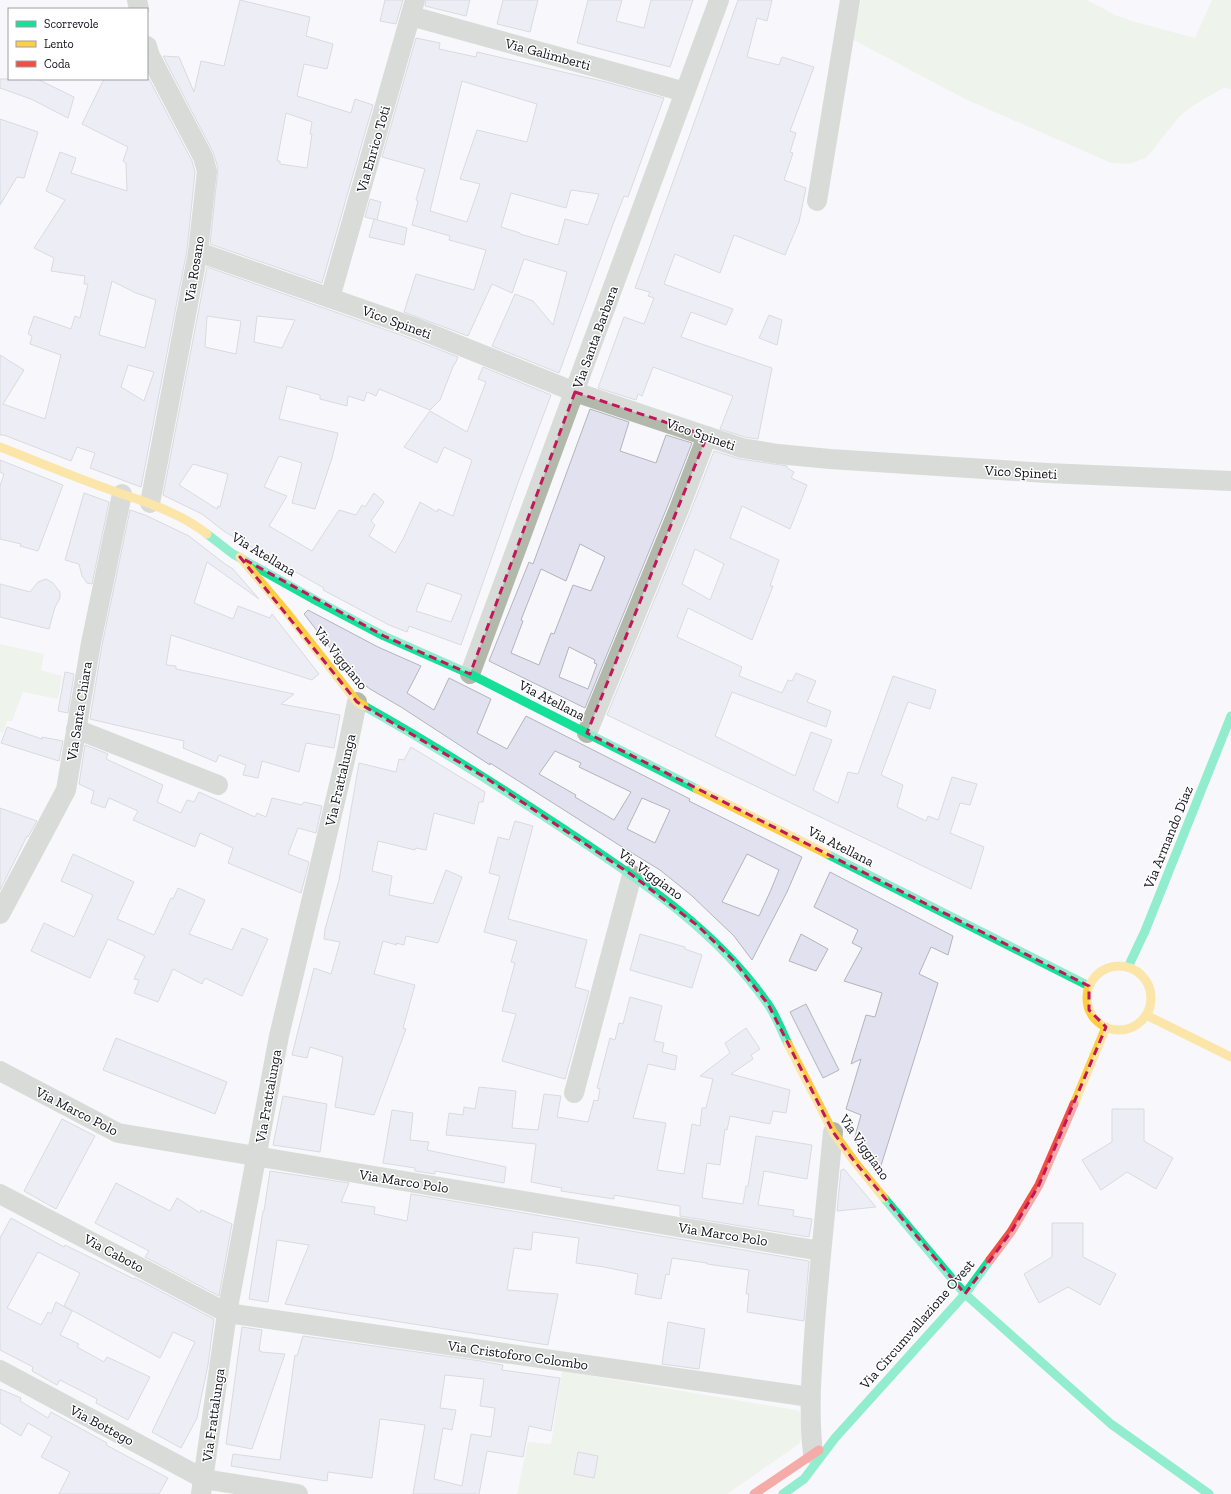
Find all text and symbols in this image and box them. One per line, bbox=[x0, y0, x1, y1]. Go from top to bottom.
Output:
legend bbox=[8, 8, 148, 80]
text: Scorrevole bbox=[44, 17, 99, 31]
street label: Via Galimberti bbox=[502, 35, 593, 74]
text: Lento bbox=[44, 37, 74, 51]
text: Coda bbox=[44, 57, 70, 71]
street label: Via Enrico Toti bbox=[353, 104, 394, 195]
street label: Via Rosano bbox=[181, 235, 208, 304]
street label: Via Santa Barbara bbox=[569, 283, 622, 392]
street label: Vico Spineti bbox=[359, 302, 434, 343]
street label: Vico Spineti bbox=[663, 414, 738, 454]
street label: Vico Spineti bbox=[983, 462, 1058, 483]
street label: Via Atellana bbox=[228, 528, 299, 580]
street label: Via Viggiano bbox=[309, 623, 371, 693]
street label: Via Santa Chiara bbox=[63, 660, 96, 763]
street label: Via Atellana bbox=[515, 676, 588, 724]
street label: Via Frattalunga bbox=[321, 732, 359, 829]
street label: Via Armando Diaz bbox=[1140, 783, 1197, 892]
street label: Via Atellana bbox=[804, 822, 877, 870]
street label: Via Viggiano bbox=[614, 845, 686, 904]
street label: Via Frattalunga bbox=[252, 1048, 285, 1145]
street label: Via Marco Polo bbox=[32, 1083, 121, 1139]
street label: Via Viggiano bbox=[835, 1110, 893, 1183]
street label: Via Marco Polo bbox=[357, 1166, 450, 1197]
street label: Via Marco Polo bbox=[676, 1219, 769, 1250]
street label: Via Caboto bbox=[80, 1230, 147, 1276]
street label: Via Circumvallazione Ovest bbox=[856, 1255, 979, 1393]
street label: Via Cristoforo Colombo bbox=[446, 1337, 589, 1374]
street label: Via Frattalunga bbox=[198, 1367, 229, 1464]
street label: Via Bottego bbox=[66, 1401, 137, 1449]

